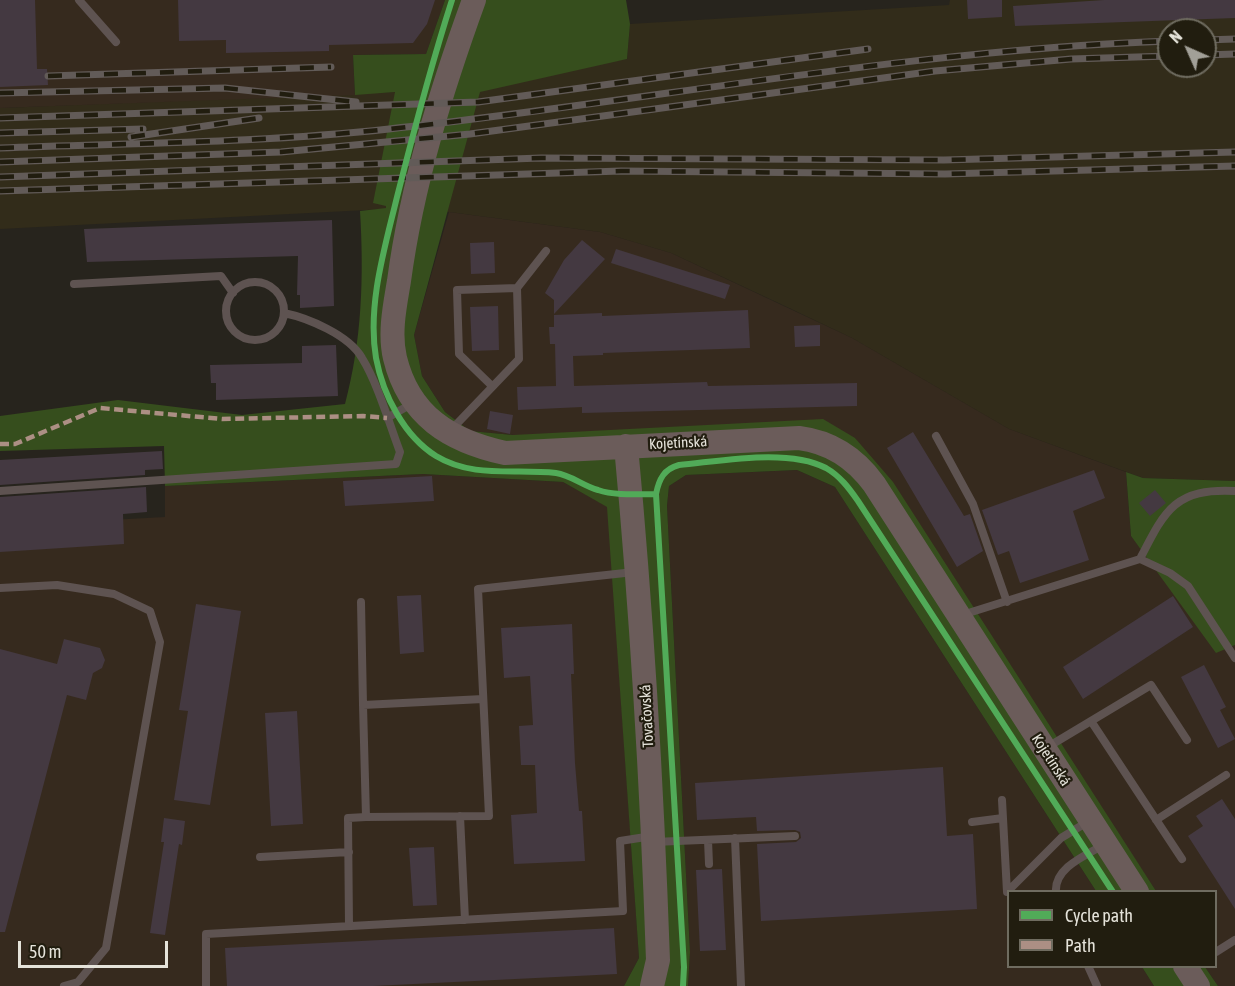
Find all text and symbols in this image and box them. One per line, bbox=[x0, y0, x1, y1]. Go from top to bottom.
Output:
north arrow bbox=[1157, 18, 1217, 78]
text: N bbox=[1166, 27, 1185, 46]
street label: Kojetínská bbox=[648, 432, 708, 454]
street label: Tovačovská bbox=[636, 684, 658, 748]
street label: Kojetínská bbox=[1028, 731, 1074, 789]
legend bbox=[1007, 890, 1217, 968]
text: Cycle path bbox=[1065, 905, 1133, 926]
scale bar bbox=[21, 929, 171, 967]
text: Path bbox=[1065, 935, 1096, 956]
text: 50 m bbox=[29, 941, 61, 962]

